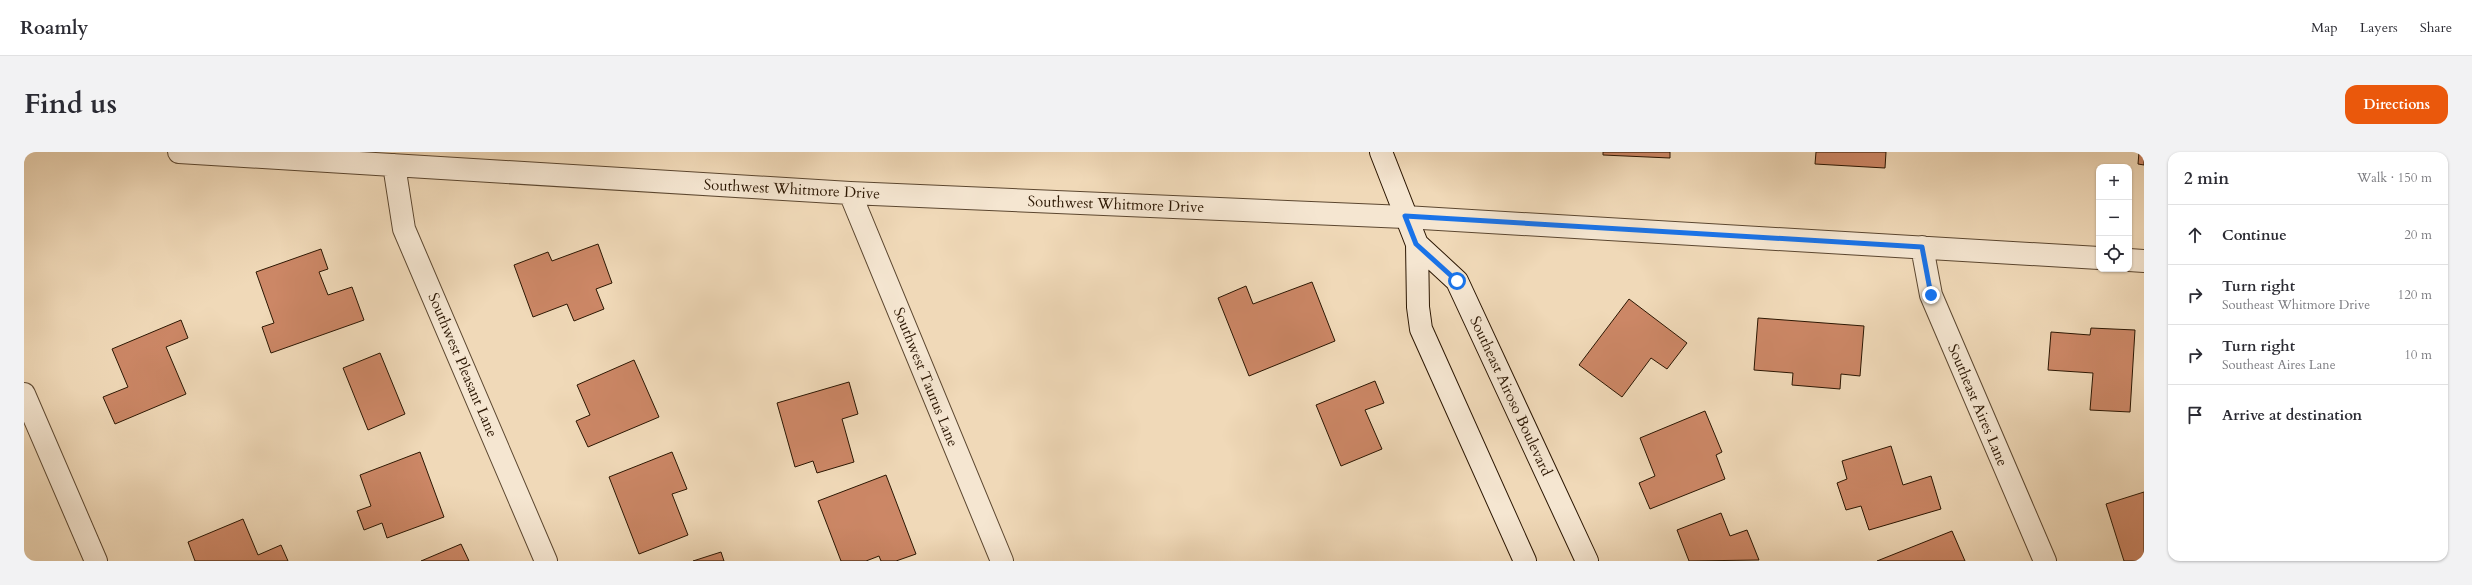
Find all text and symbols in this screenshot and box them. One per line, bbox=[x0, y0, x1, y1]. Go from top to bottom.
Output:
text: Roamly bbox=[20, 15, 88, 41]
text: Map bbox=[2311, 18, 2338, 37]
text: Layers bbox=[2360, 18, 2398, 37]
text: Share bbox=[2420, 18, 2452, 37]
text: Find us bbox=[24, 85, 117, 123]
button: Directions bbox=[2345, 85, 2448, 124]
map controls bbox=[2096, 164, 2132, 272]
button: + bbox=[2096, 164, 2132, 200]
text: 2 min bbox=[2184, 167, 2229, 190]
text: Walk · 150 m bbox=[2357, 169, 2432, 187]
street label: Southwest Whitmore Drive bbox=[703, 174, 881, 204]
street label: Southwest Whitmore Drive bbox=[1027, 191, 1205, 217]
button: − bbox=[2096, 200, 2132, 236]
icon: ahead bbox=[2184, 224, 2206, 246]
text: Continue bbox=[2222, 225, 2287, 245]
text: 20 m bbox=[2404, 226, 2432, 244]
button: locate bbox=[2096, 236, 2132, 272]
route start bbox=[1448, 272, 1466, 290]
text: Turn right bbox=[2222, 276, 2295, 296]
icon: right bbox=[2184, 284, 2206, 306]
route end bbox=[1922, 286, 1940, 304]
text: 120 m bbox=[2398, 286, 2432, 304]
street label: Southwest Pleasant Lane bbox=[423, 290, 503, 440]
text: Southeast Whitmore Drive bbox=[2222, 296, 2370, 314]
street label: Southwest Taurus Lane bbox=[889, 304, 963, 450]
street label: Southeast Airoso Boulevard bbox=[1465, 313, 1557, 479]
text: Turn right bbox=[2222, 336, 2295, 356]
street label: Southeast Aires Lane bbox=[1943, 341, 2013, 469]
icon: right bbox=[2184, 344, 2206, 366]
text: 10 m bbox=[2404, 346, 2432, 364]
text: Southeast Aires Lane bbox=[2222, 356, 2336, 374]
icon: arrive bbox=[2184, 404, 2206, 426]
text: Arrive at destination bbox=[2222, 405, 2362, 425]

